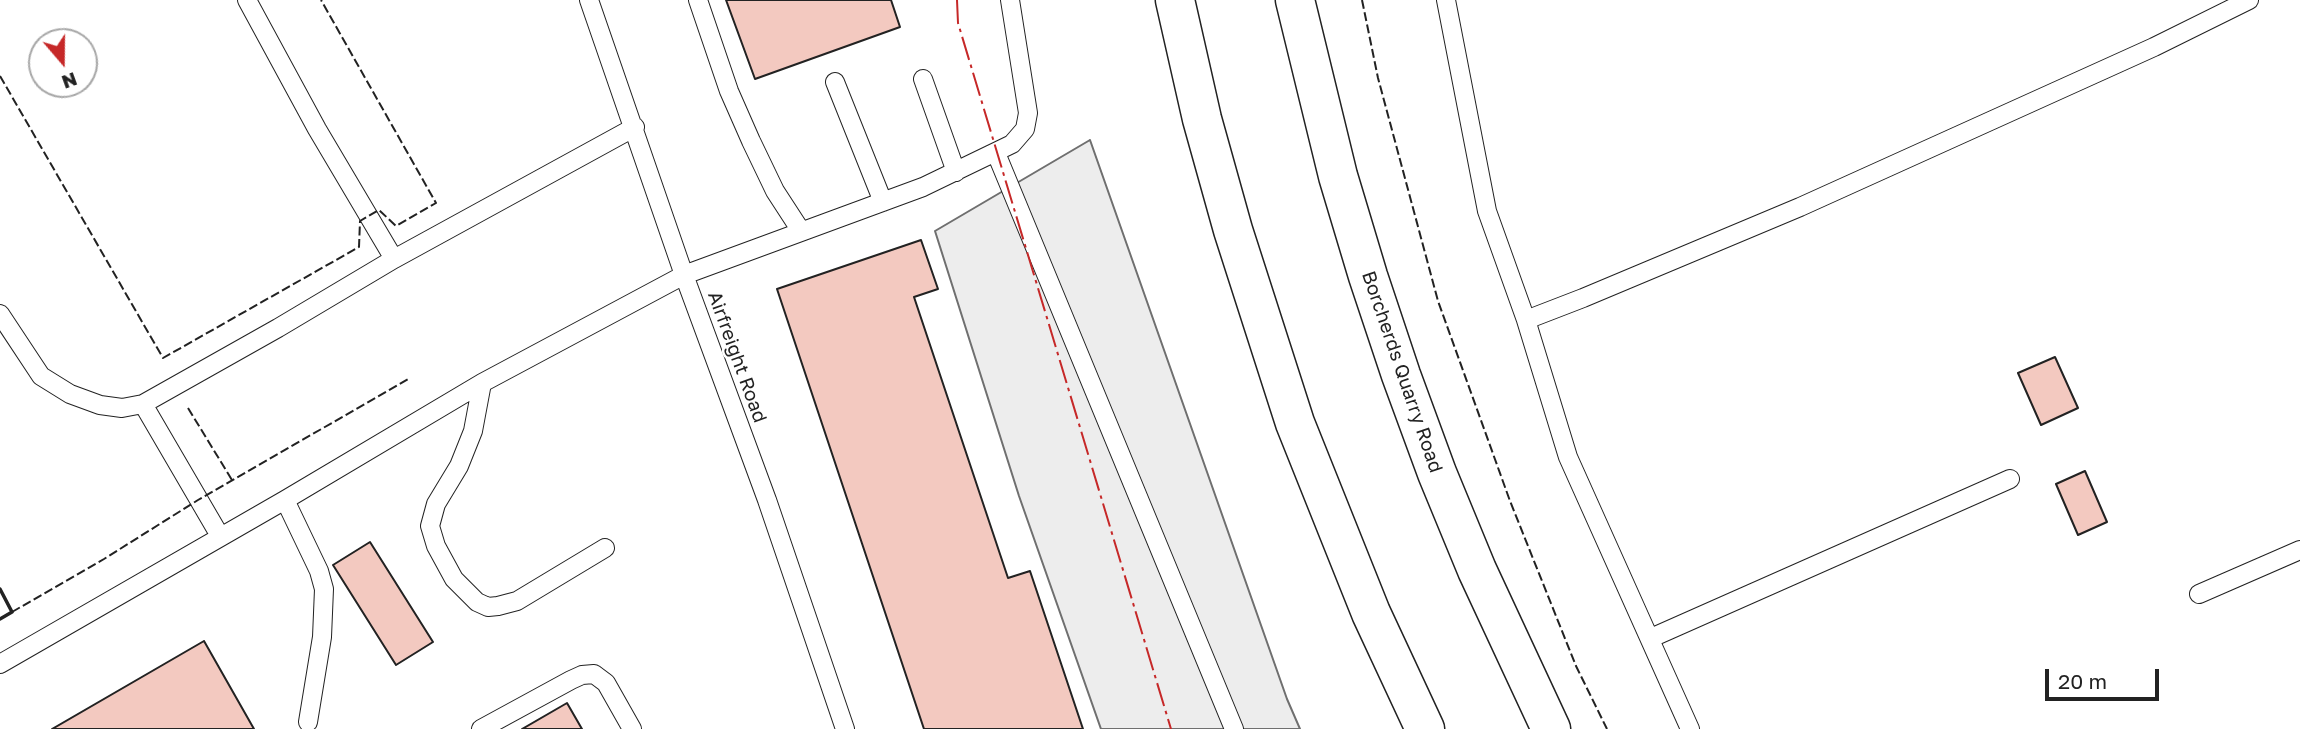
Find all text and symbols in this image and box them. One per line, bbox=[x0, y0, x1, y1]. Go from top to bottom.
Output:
north arrow bbox=[28, 28, 98, 98]
text: N bbox=[59, 68, 80, 95]
street label: Borcherds Quarry Road bbox=[1357, 268, 1447, 476]
street label: Airfreight Road bbox=[703, 288, 771, 426]
scale bar bbox=[2048, 656, 2162, 700]
text: 20 m bbox=[2058, 668, 2107, 694]

